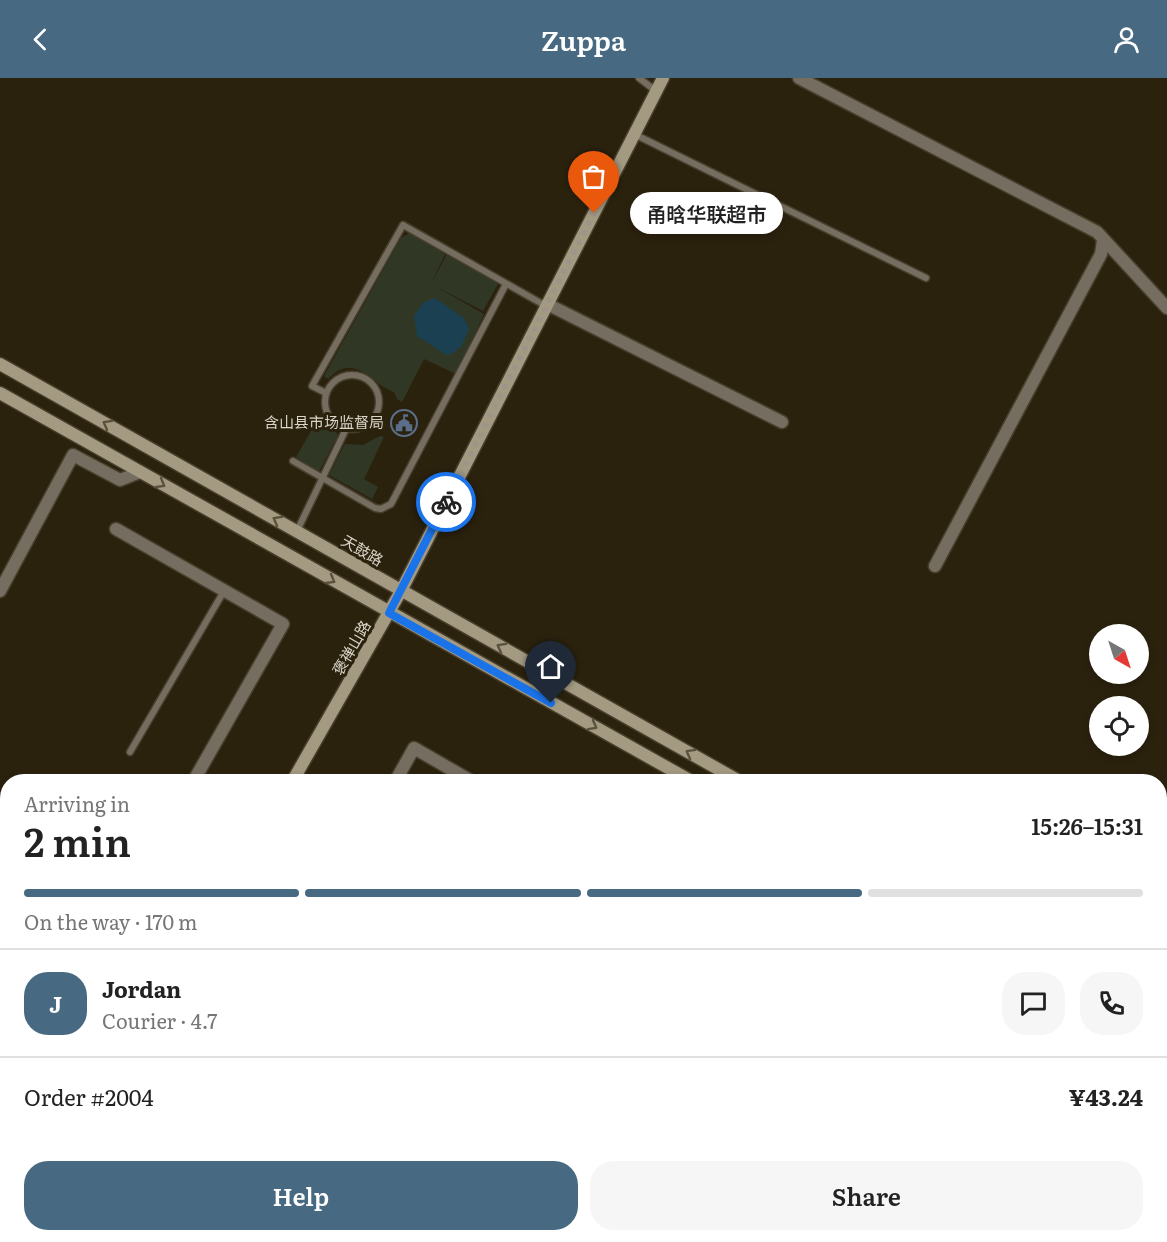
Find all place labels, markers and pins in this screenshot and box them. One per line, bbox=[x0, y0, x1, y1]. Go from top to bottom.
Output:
pin bbox=[568, 151, 619, 213]
callout: 甬晗华联超市 bbox=[630, 192, 783, 234]
public building icon: 含山县市场监督局 bbox=[389, 408, 419, 438]
place label: 含山县市场监督局 bbox=[264, 410, 384, 433]
pin bbox=[525, 641, 576, 703]

